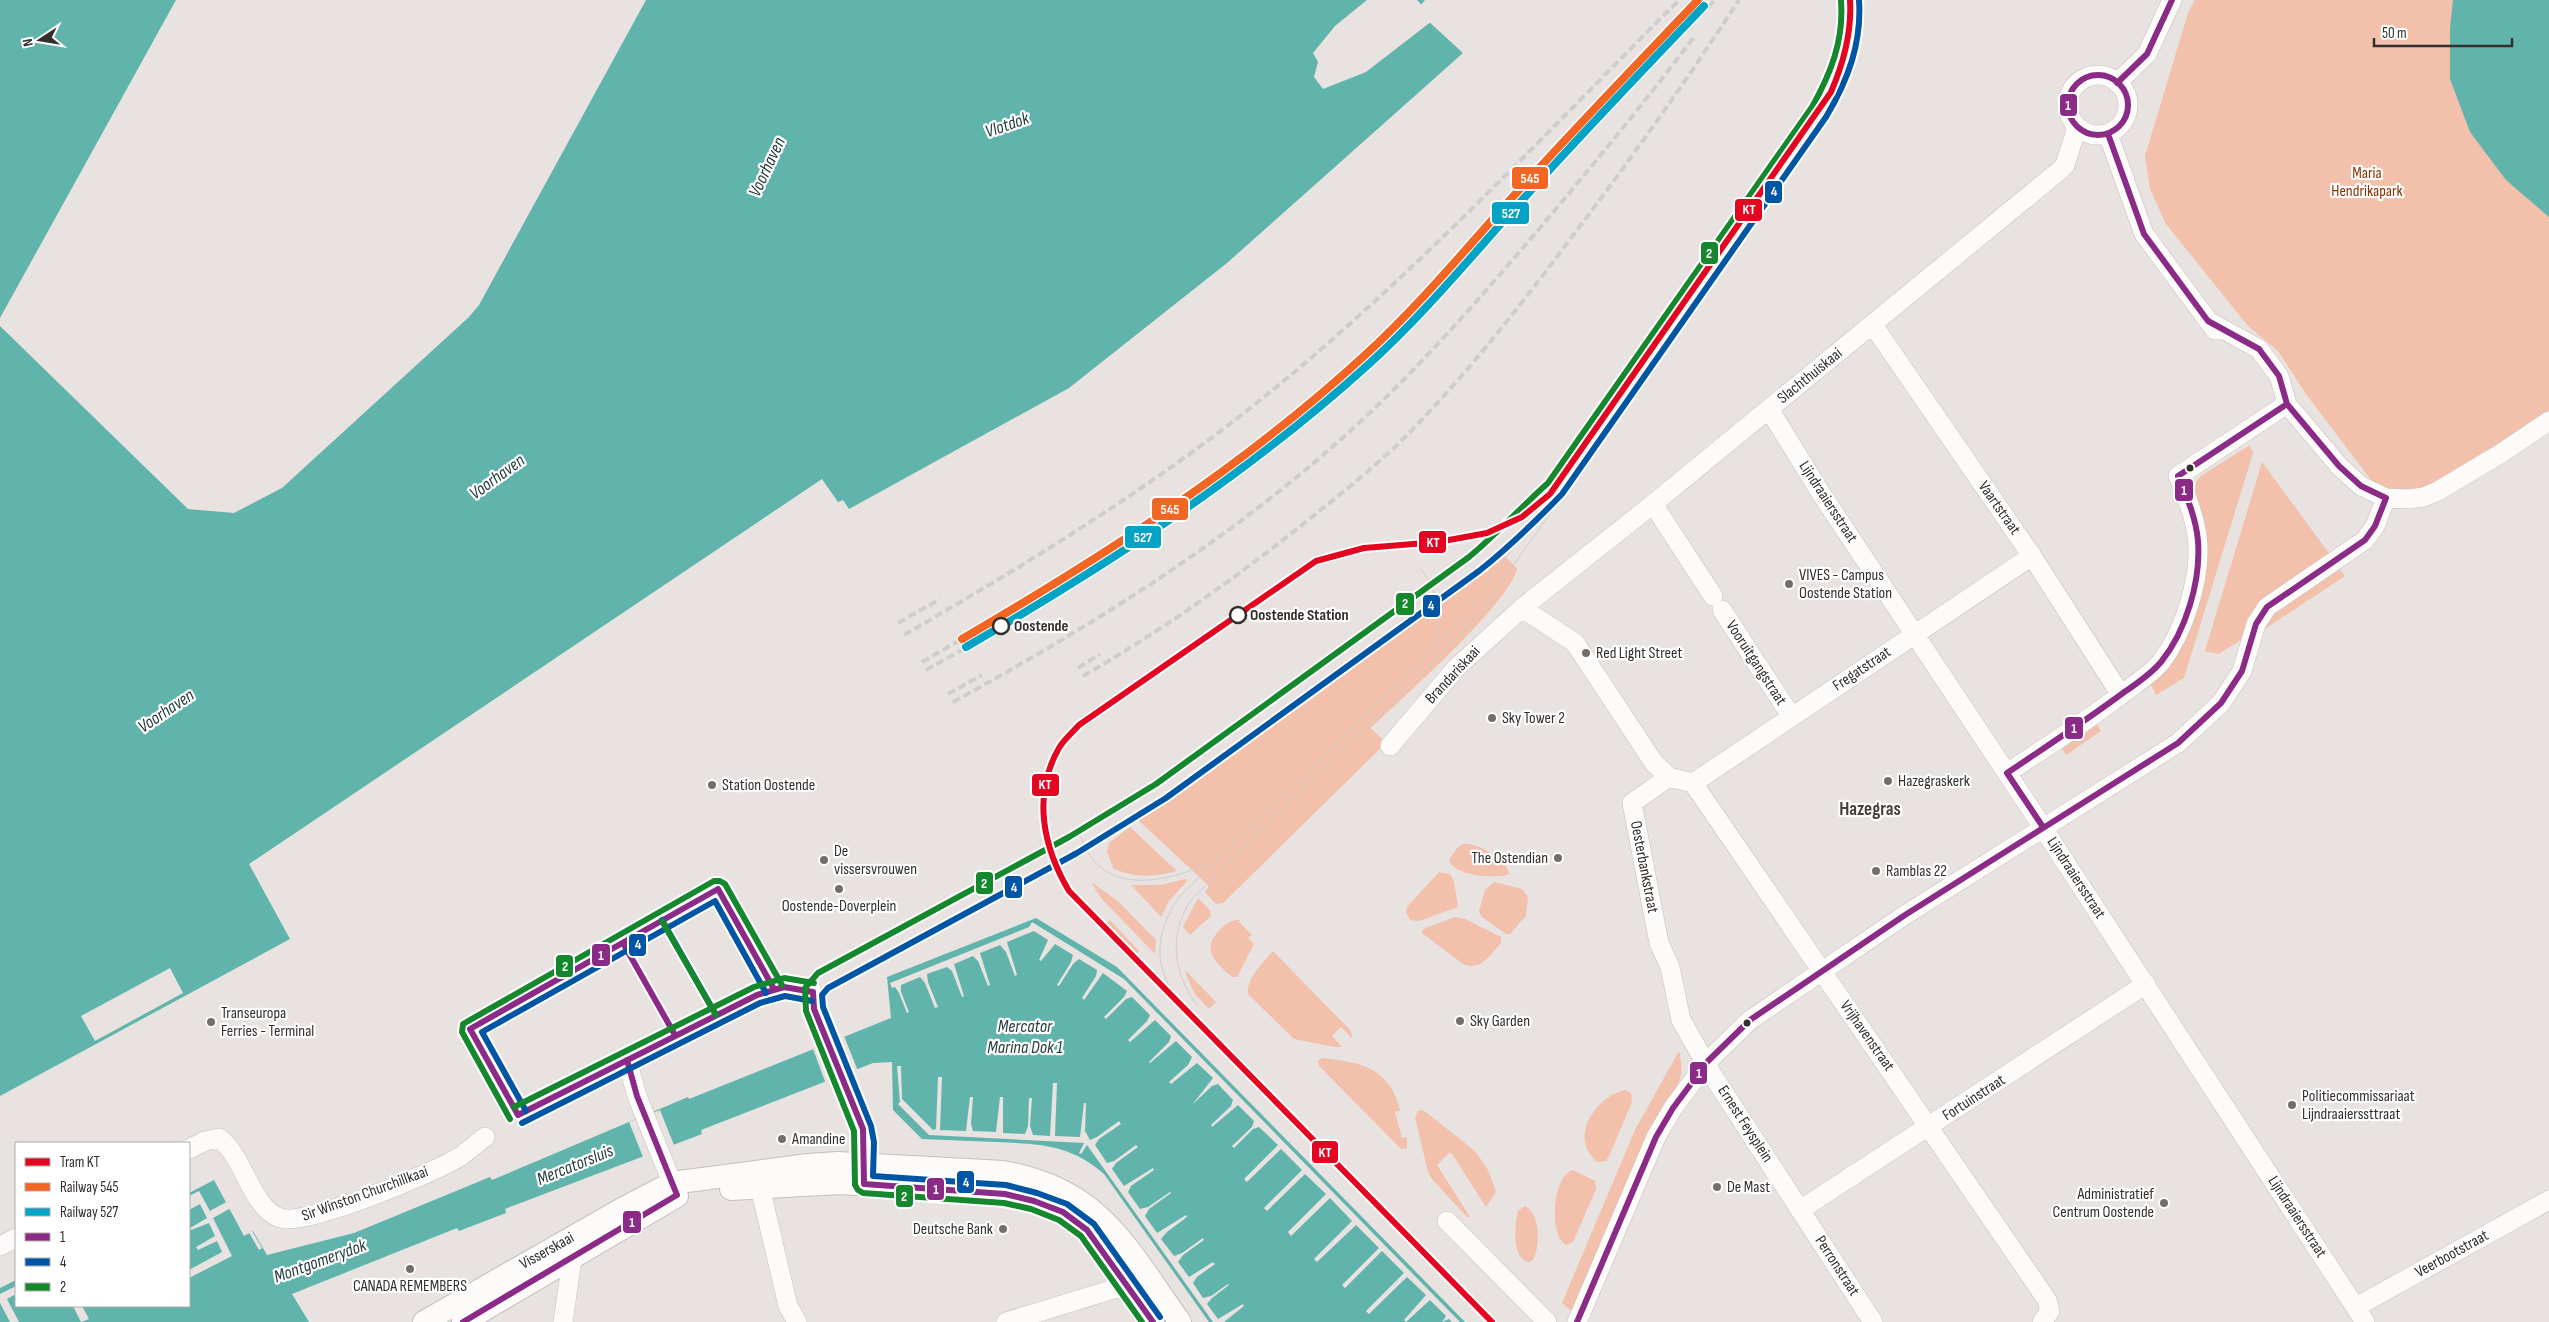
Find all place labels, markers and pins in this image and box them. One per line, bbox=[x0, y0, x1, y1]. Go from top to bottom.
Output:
unlabelled marker bbox=[2185, 463, 2195, 473]
place label: VIVES - Campus Oostende Station bbox=[1799, 566, 1892, 603]
marker: VIVES - Campus Oostende Station bbox=[1783, 578, 1795, 590]
marker: Oostende Station bbox=[1229, 606, 1247, 624]
place label: Oostende Station bbox=[1250, 606, 1349, 625]
marker: Oostende bbox=[992, 617, 1010, 635]
place label: Oostende bbox=[1014, 617, 1069, 636]
place label: Red Light Street bbox=[1596, 644, 1682, 663]
marker: Red Light Street bbox=[1580, 647, 1592, 659]
place label: Sky Tower 2 bbox=[1502, 709, 1565, 728]
marker: Sky Tower 2 bbox=[1486, 712, 1498, 724]
place label: Hazegraskerk bbox=[1898, 772, 1970, 791]
marker: Hazegraskerk bbox=[1882, 775, 1894, 787]
place label: Station Oostende bbox=[722, 776, 815, 795]
marker: Station Oostende bbox=[706, 779, 718, 791]
place label: De vissersvrouwen bbox=[834, 842, 917, 879]
place label: The Ostendian bbox=[1472, 849, 1548, 868]
marker: The Ostendian bbox=[1552, 852, 1564, 864]
marker: De vissersvrouwen bbox=[818, 854, 830, 866]
place label: Ramblas 22 bbox=[1886, 862, 1947, 881]
marker: Ramblas 22 bbox=[1870, 865, 1882, 877]
marker: Oostende-Doverplein bbox=[833, 883, 845, 895]
place label: Oostende-Doverplein bbox=[782, 897, 896, 916]
place label: Transeuropa Ferries - Terminal bbox=[221, 1004, 314, 1041]
place label: Sky Garden bbox=[1470, 1012, 1530, 1031]
marker: Sky Garden bbox=[1454, 1015, 1466, 1027]
marker: Transeuropa Ferries - Terminal bbox=[205, 1016, 217, 1028]
unlabelled marker bbox=[1742, 1018, 1752, 1028]
place label: Politiecommissariaat Lijndraaierssttraat bbox=[2302, 1087, 2415, 1124]
marker: Politiecommissariaat Lijndraaierssttraat bbox=[2286, 1099, 2298, 1111]
place label: Amandine bbox=[791, 1130, 845, 1149]
marker: Amandine bbox=[776, 1133, 788, 1145]
place label: De Mast bbox=[1727, 1178, 1770, 1197]
marker: De Mast bbox=[1711, 1181, 1723, 1193]
place label: Administratief Centrum Oostende bbox=[2053, 1185, 2154, 1222]
marker: Administratief Centrum Oostende bbox=[2158, 1197, 2170, 1209]
place label: Deutsche Bank bbox=[913, 1220, 993, 1239]
marker: Deutsche Bank bbox=[997, 1223, 1009, 1235]
marker: CANADA REMEMBERS bbox=[404, 1263, 416, 1275]
place label: CANADA REMEMBERS bbox=[353, 1277, 467, 1296]

